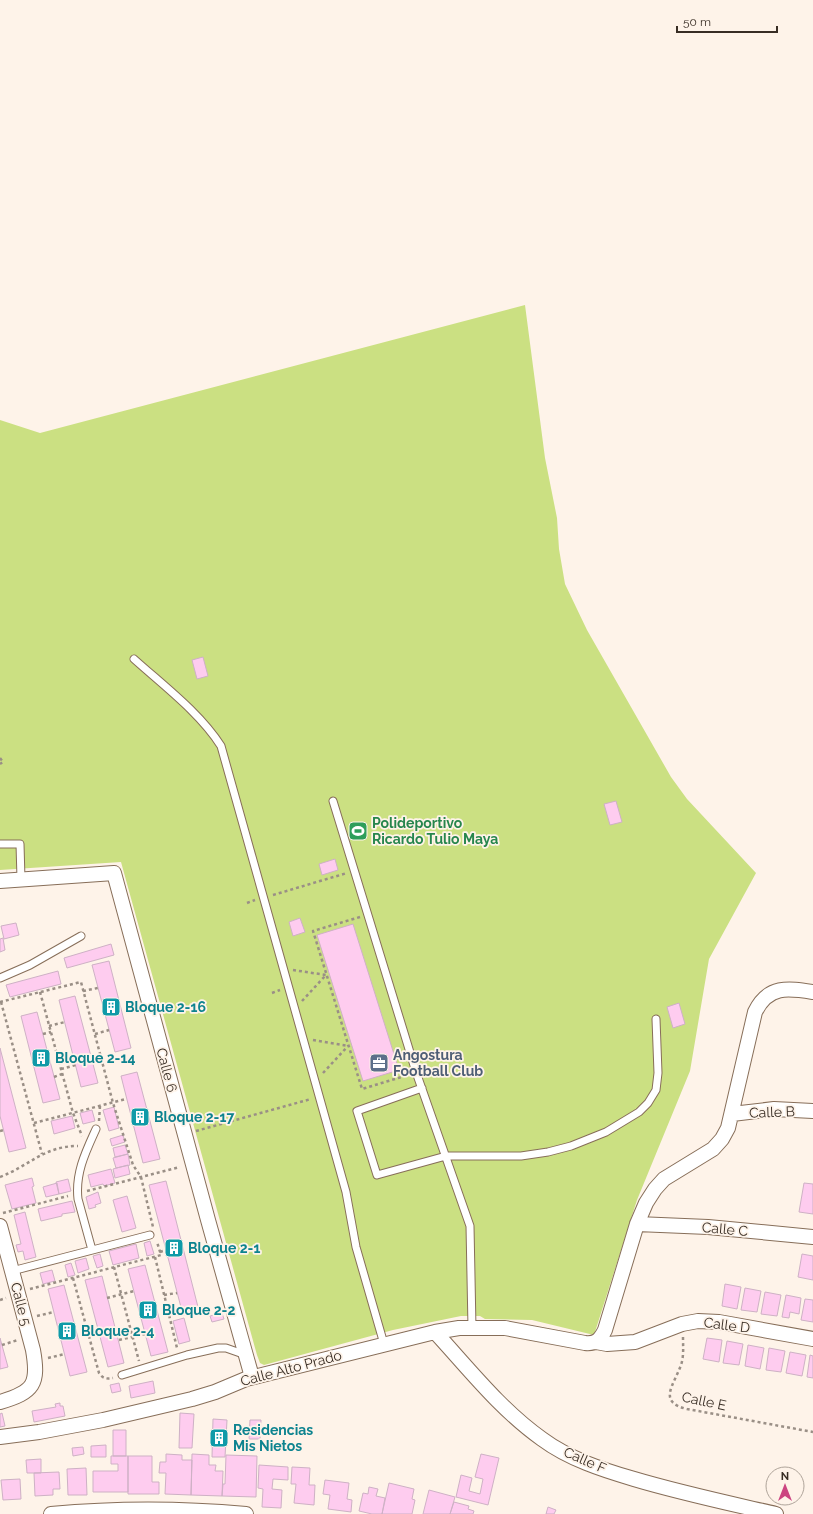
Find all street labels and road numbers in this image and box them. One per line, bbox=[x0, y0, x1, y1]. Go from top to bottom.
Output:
street label: Calle 6 bbox=[153, 1046, 181, 1094]
street label: Calle B bbox=[749, 1103, 795, 1121]
street label: Calle C bbox=[701, 1219, 749, 1239]
street label: Calle 5 bbox=[8, 1281, 35, 1328]
street label: Calle D bbox=[703, 1314, 751, 1336]
street label: Calle Alto Prado bbox=[239, 1347, 343, 1389]
street label: Calle E bbox=[680, 1388, 728, 1414]
street label: Calle F bbox=[561, 1444, 609, 1476]

